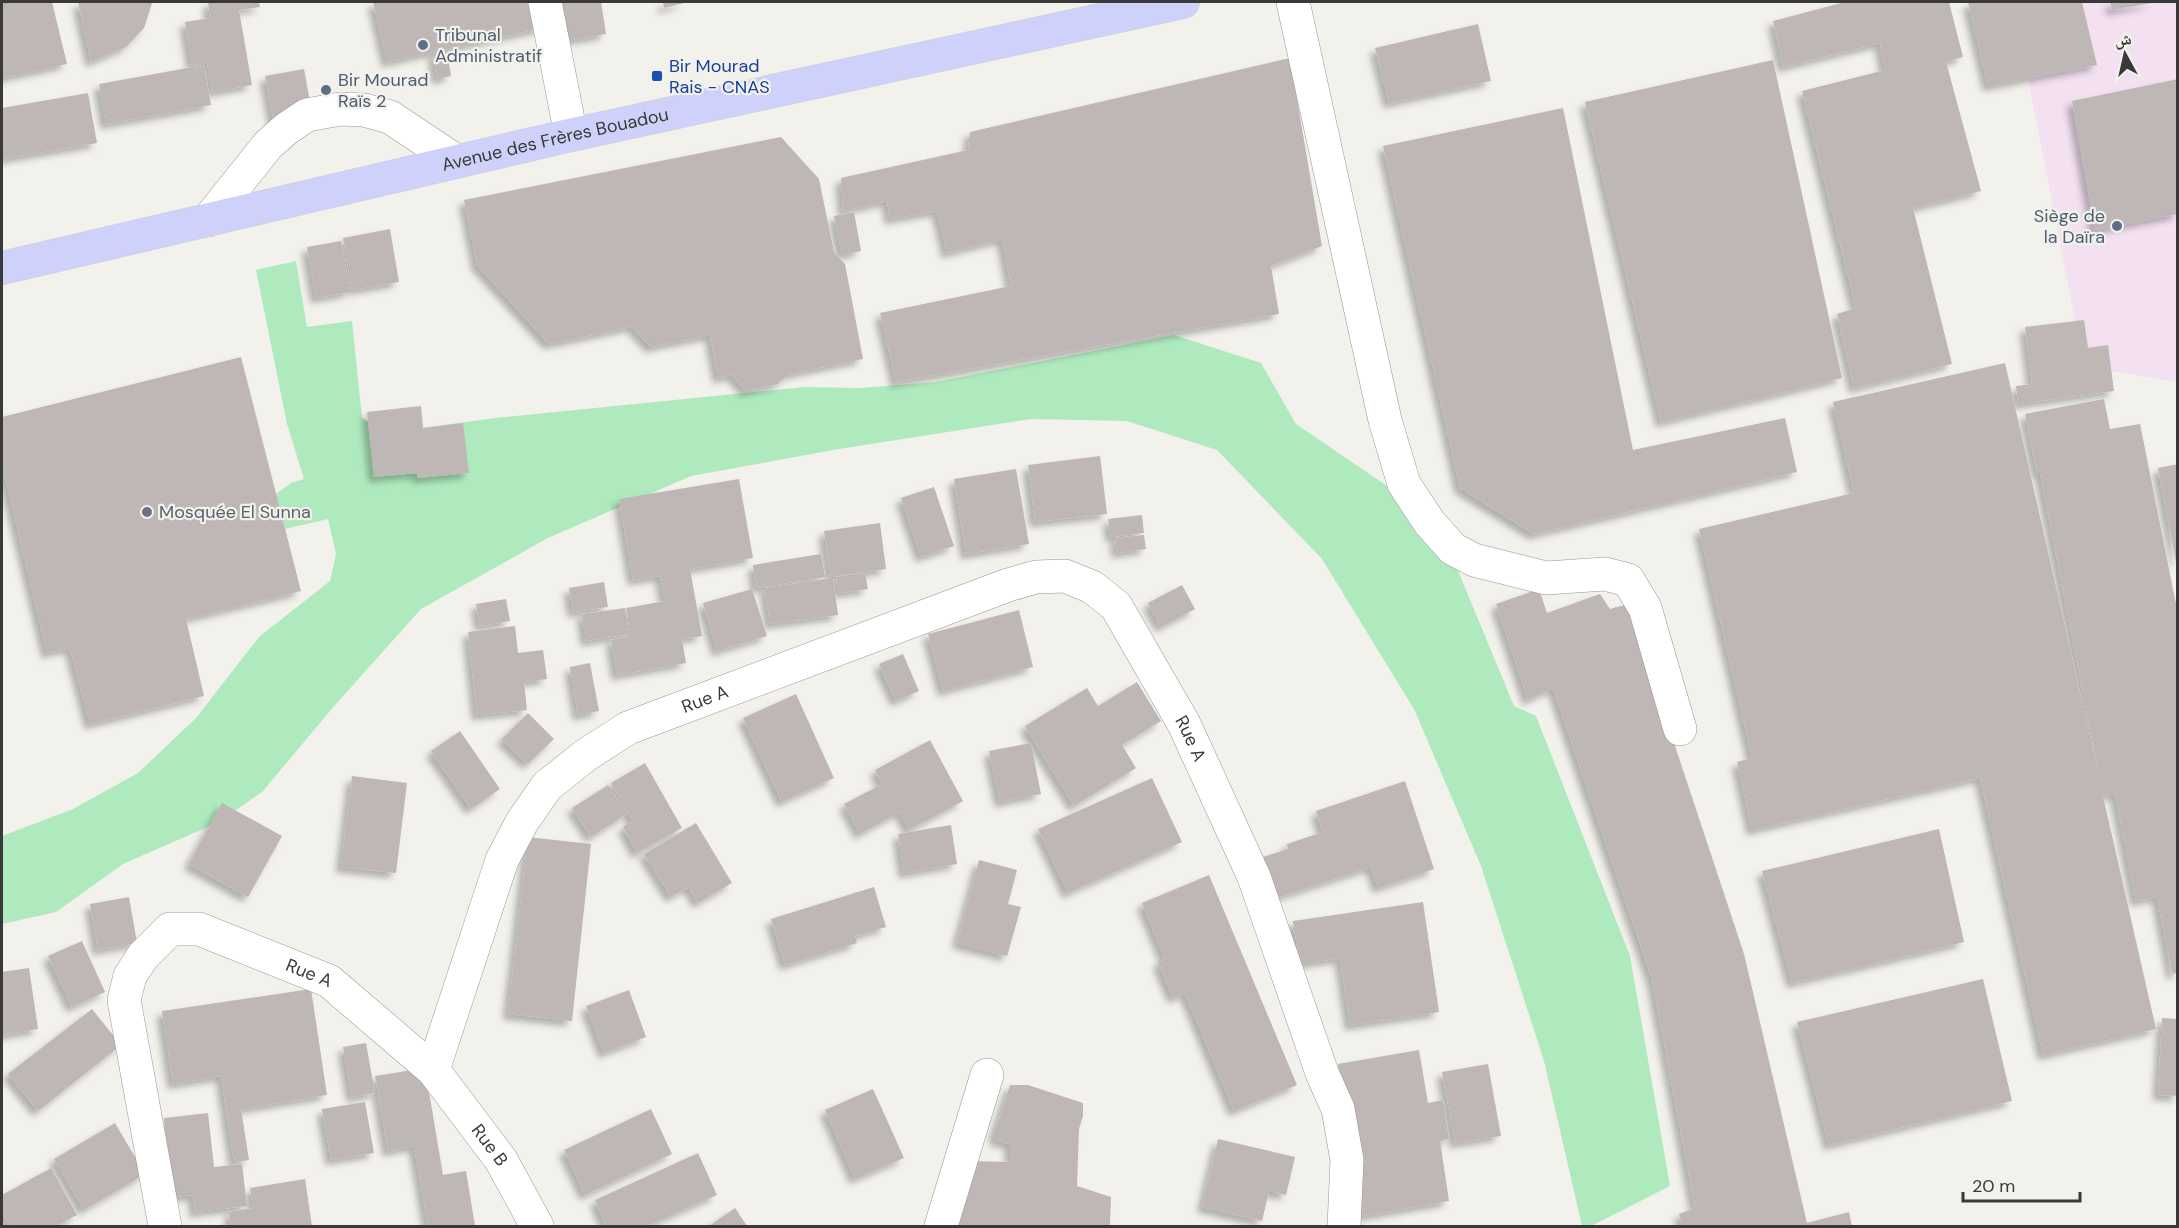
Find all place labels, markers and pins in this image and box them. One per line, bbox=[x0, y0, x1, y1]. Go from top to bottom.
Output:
place label: Tribunal Administratif bbox=[435, 23, 542, 68]
marker: Tribunal Administratif bbox=[416, 38, 430, 52]
place label: Bir Mourad Rais - CNAS bbox=[669, 54, 770, 99]
place label: Bir Mourad Raïs 2 bbox=[338, 68, 429, 113]
marker: Bir Mourad Rais - CNAS bbox=[650, 69, 664, 83]
marker: Bir Mourad Raïs 2 bbox=[319, 83, 333, 97]
place label: Siège de la Daïra bbox=[2034, 204, 2105, 249]
marker: Siège de la Daïra bbox=[2110, 219, 2124, 233]
place label: Mosquée El Sunna bbox=[159, 500, 311, 524]
marker: Mosquée El Sunna bbox=[140, 505, 154, 519]

